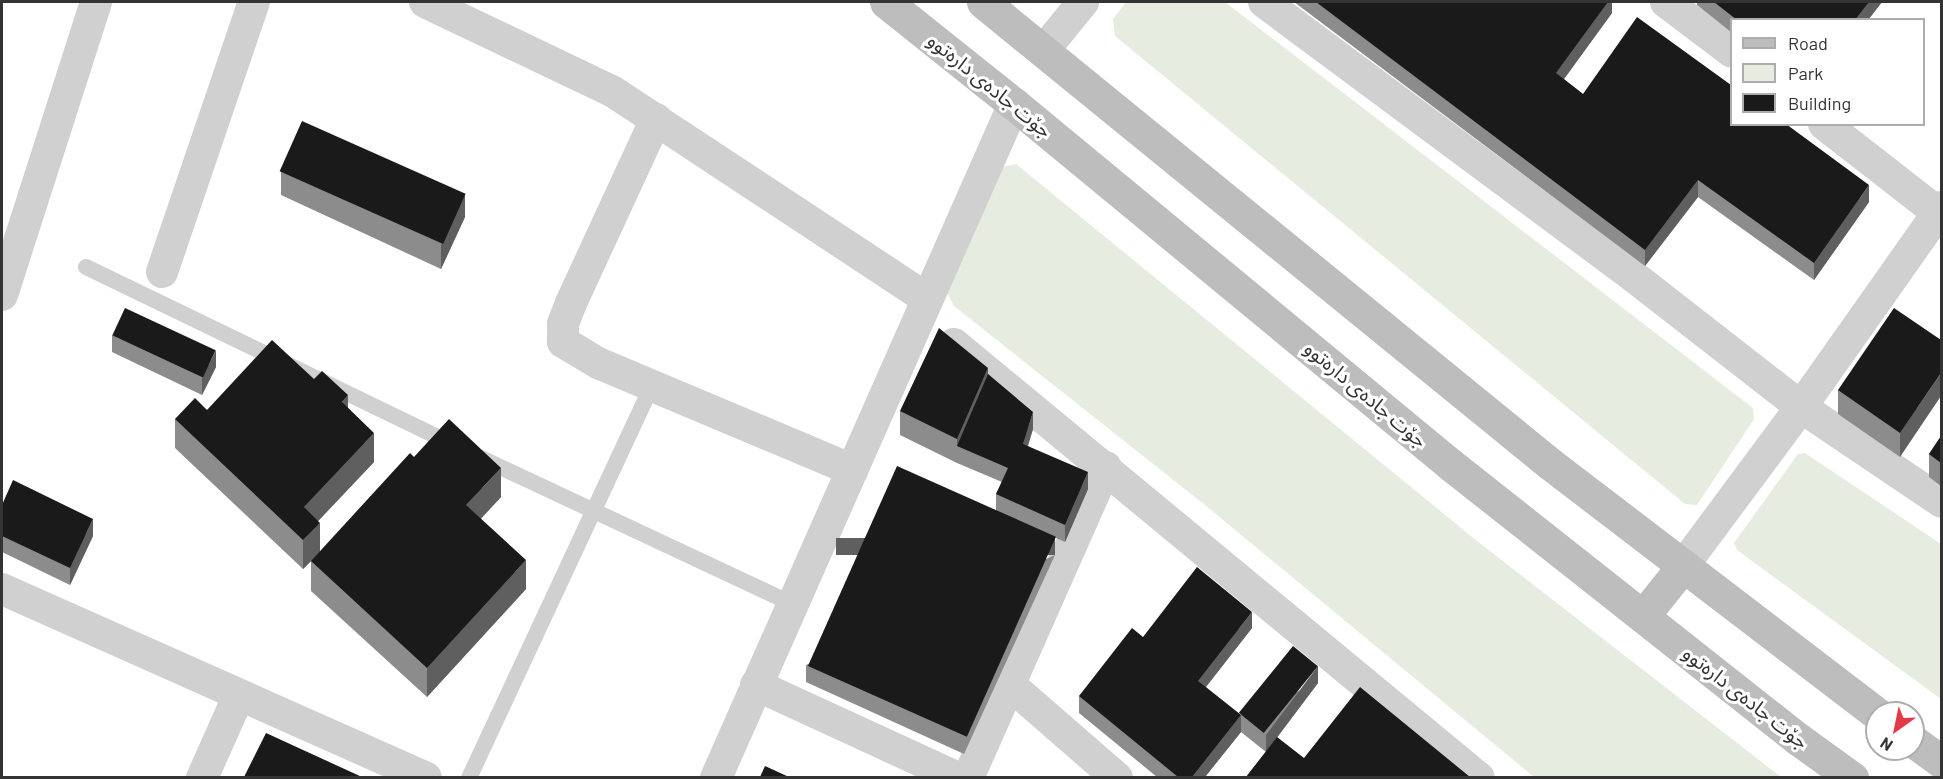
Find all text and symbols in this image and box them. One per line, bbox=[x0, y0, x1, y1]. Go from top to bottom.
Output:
legend bbox=[1730, 18, 1925, 126]
street label: جۆت جادەی دارەتوو bbox=[923, 28, 1057, 142]
text: Road bbox=[1788, 32, 1828, 54]
text: Park bbox=[1788, 62, 1823, 84]
text: Building bbox=[1788, 92, 1851, 114]
street label: جۆت جادەی دارەتوو bbox=[1300, 336, 1432, 452]
street label: جۆت جادەی دارەتوو bbox=[1678, 641, 1814, 753]
north arrow bbox=[1865, 701, 1925, 761]
text: N bbox=[1876, 734, 1896, 756]

